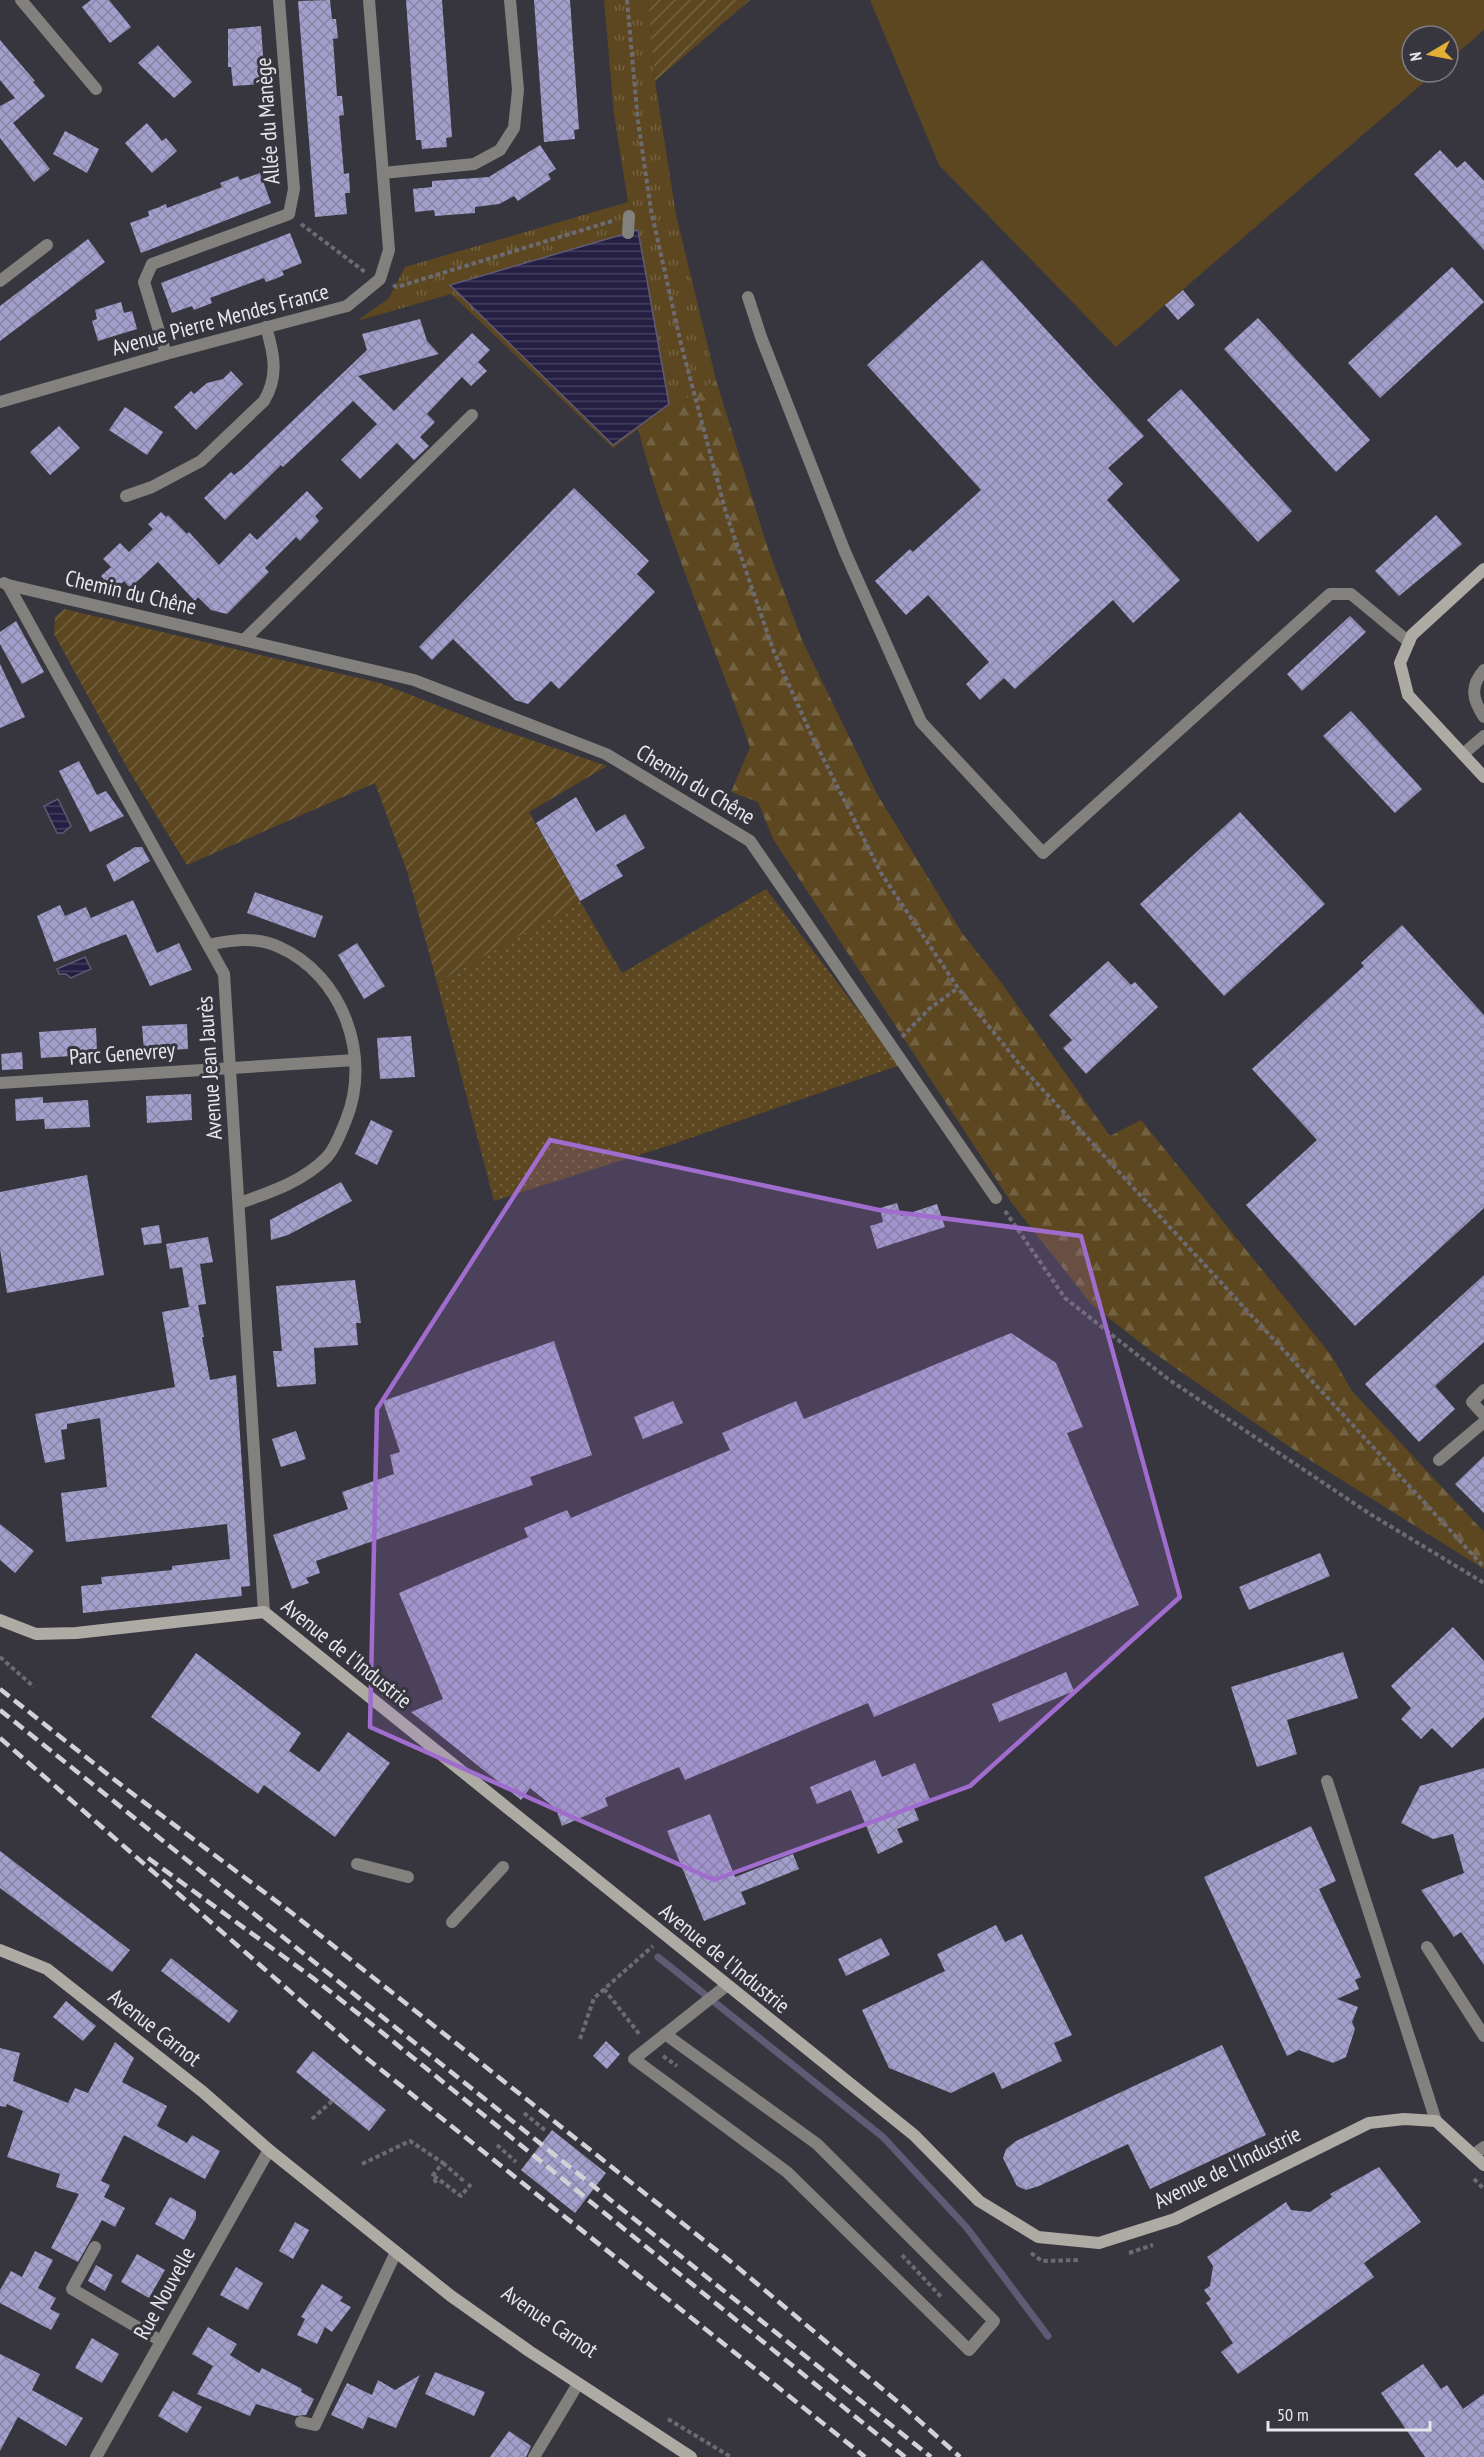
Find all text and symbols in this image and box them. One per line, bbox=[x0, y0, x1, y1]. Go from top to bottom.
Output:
north arrow bbox=[1400, 24, 1460, 84]
text: N bbox=[1405, 51, 1426, 63]
street label: Allée du Manège bbox=[249, 57, 285, 185]
street label: Avenue Pierre Mendes France bbox=[108, 277, 332, 361]
street label: Chemin du Chêne bbox=[63, 563, 199, 621]
street label: Chemin du Chêne bbox=[632, 738, 760, 830]
street label: Avenue Jean Jaurès bbox=[190, 995, 228, 1141]
street label: Parc Genevrey bbox=[68, 1035, 177, 1071]
street label: Avenue de l'Industrie bbox=[276, 1592, 418, 1714]
street label: Avenue de l'Industrie bbox=[654, 1897, 796, 2019]
street label: Avenue Carnot bbox=[103, 1982, 207, 2072]
street label: Avenue de l'Industrie bbox=[1149, 2119, 1305, 2215]
street label: Rue Nouvelle bbox=[127, 2242, 201, 2344]
street label: Avenue Carnot bbox=[497, 2279, 603, 2363]
scale bar bbox=[1268, 2394, 1430, 2432]
text: 50 m bbox=[1277, 2403, 1309, 2426]

